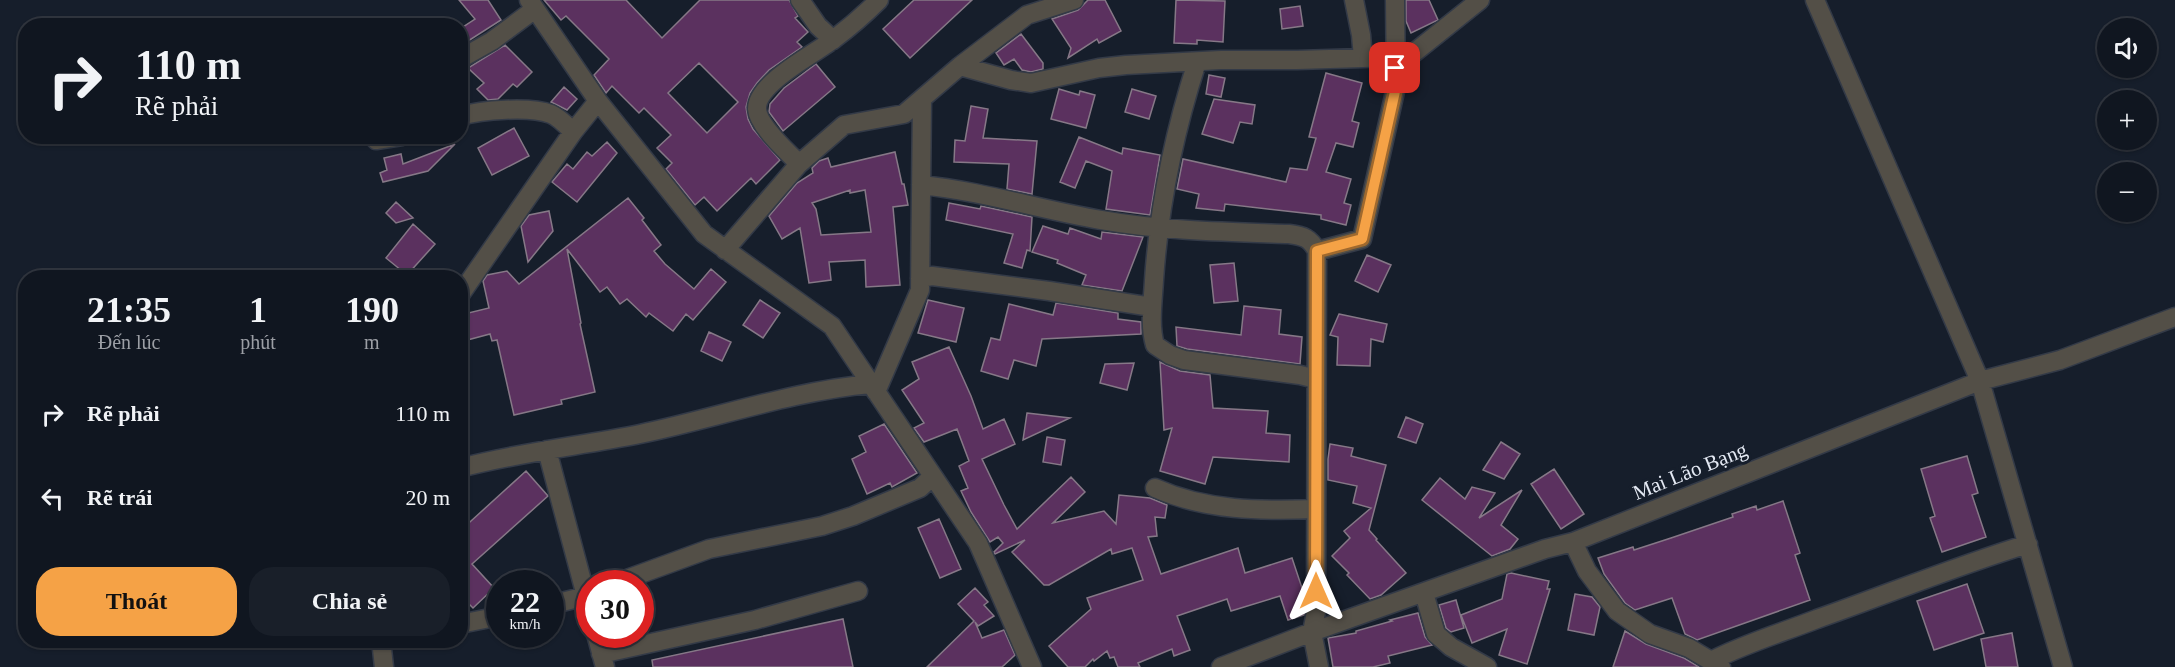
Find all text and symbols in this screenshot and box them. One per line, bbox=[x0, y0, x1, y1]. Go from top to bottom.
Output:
map controls bbox=[2097, 18, 2157, 222]
button: sound bbox=[2097, 18, 2157, 78]
icon: right bbox=[36, 42, 114, 120]
text: 110 m bbox=[135, 42, 241, 88]
pin bbox=[1369, 42, 1420, 93]
icon: arrive bbox=[1378, 51, 1411, 84]
button: + bbox=[2097, 90, 2157, 150]
text: Rẽ phải bbox=[135, 91, 218, 121]
button: − bbox=[2097, 162, 2157, 222]
text: 21:35 bbox=[87, 290, 171, 330]
text: 1 bbox=[249, 290, 267, 330]
text: 190 bbox=[345, 290, 399, 330]
text: Đến lúc bbox=[98, 331, 160, 353]
text: phút bbox=[240, 331, 276, 353]
text: m bbox=[364, 331, 380, 353]
icon: right bbox=[36, 398, 69, 431]
text: Rẽ phải bbox=[87, 401, 160, 426]
text: 110 m bbox=[395, 401, 450, 426]
street label: Mai Lão Bạng bbox=[1629, 437, 1751, 505]
icon: left bbox=[36, 482, 69, 515]
text: Rẽ trái bbox=[87, 485, 152, 510]
text: 20 m bbox=[405, 485, 450, 510]
position arrow bbox=[1284, 559, 1348, 623]
button: Thoát bbox=[36, 567, 237, 636]
button: Chia sẻ bbox=[249, 567, 450, 636]
speed limit sign: 30 bbox=[576, 570, 654, 648]
text: 22 bbox=[510, 585, 540, 618]
text: km/h bbox=[510, 616, 540, 632]

